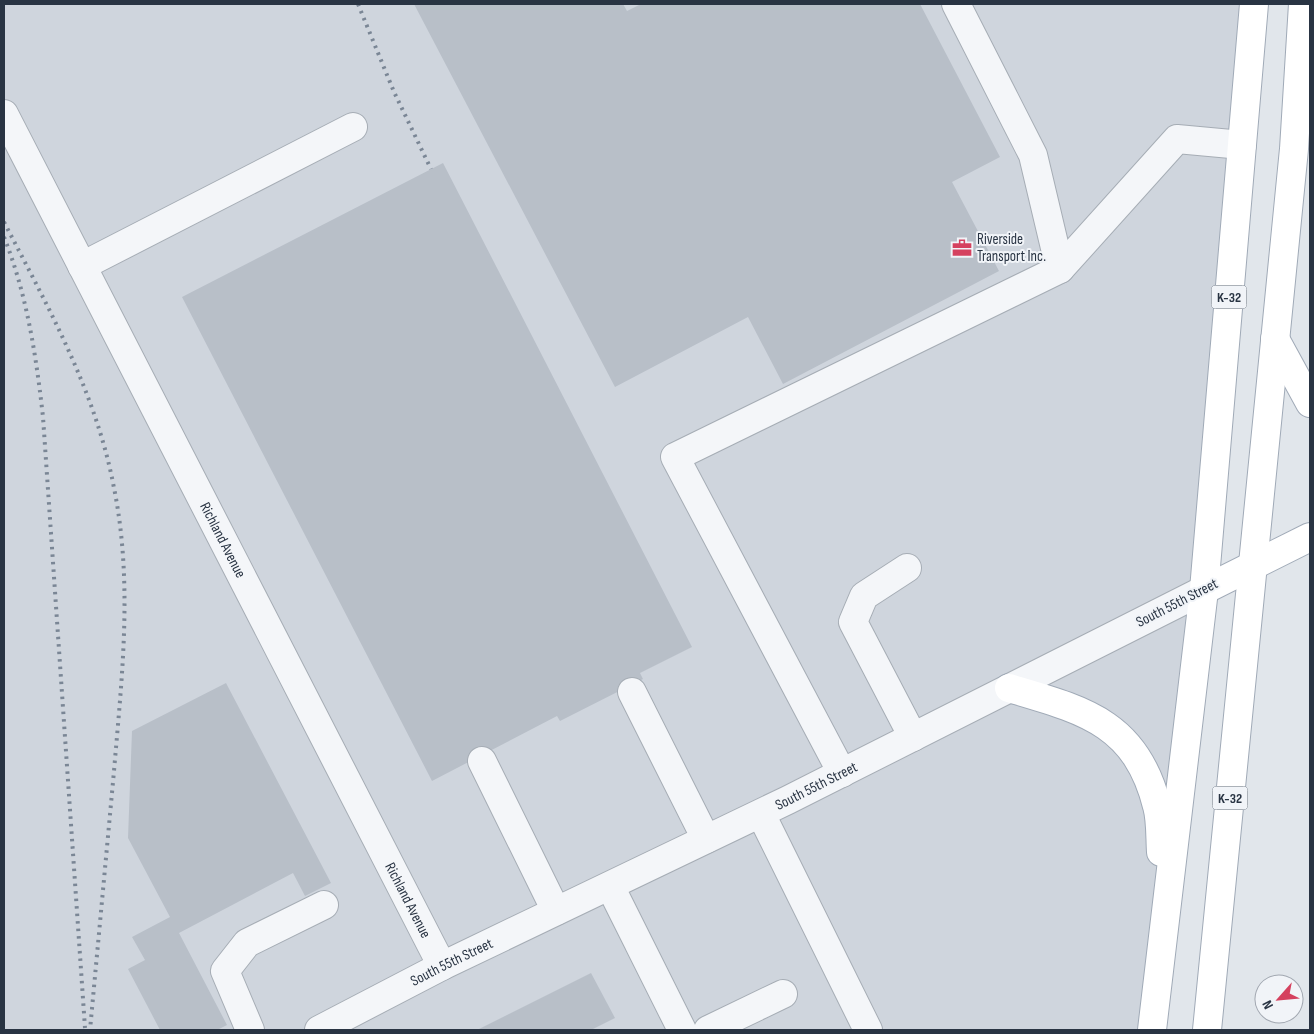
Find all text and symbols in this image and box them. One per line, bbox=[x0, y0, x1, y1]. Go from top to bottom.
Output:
place label: Riverside Transport Inc. bbox=[977, 230, 1046, 266]
office icon: Riverside Transport Inc. bbox=[951, 237, 973, 259]
road number: K-32 bbox=[1212, 286, 1246, 308]
street label: Richland Avenue bbox=[196, 499, 250, 581]
street label: South 55th Street bbox=[1133, 574, 1221, 632]
street label: South 55th Street bbox=[772, 757, 861, 814]
road number: K-32 bbox=[1212, 786, 1248, 810]
street label: Richland Avenue bbox=[381, 859, 435, 941]
street label: South 55th Street bbox=[407, 933, 496, 990]
north arrow bbox=[1254, 974, 1304, 1024]
text: N bbox=[1259, 997, 1277, 1012]

